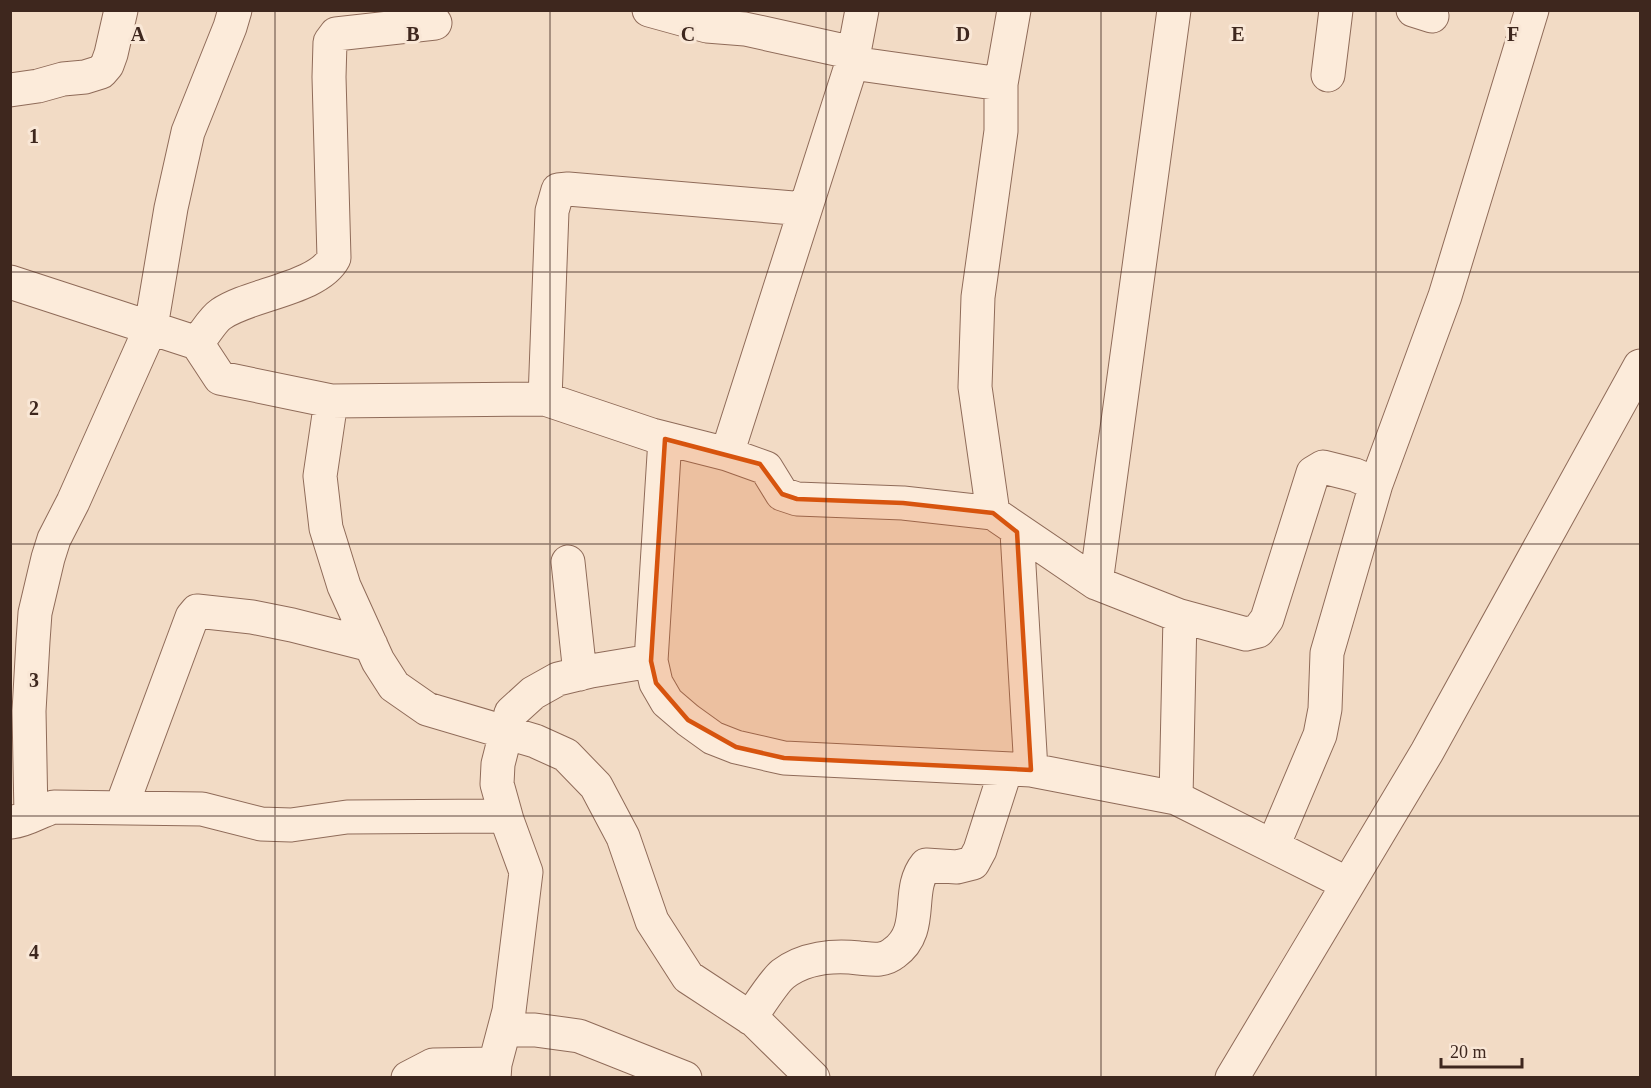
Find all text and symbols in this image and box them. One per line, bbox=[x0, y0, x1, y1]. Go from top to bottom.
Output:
text: A bbox=[131, 23, 146, 45]
text: B bbox=[406, 23, 420, 45]
text: C bbox=[681, 23, 695, 45]
text: D bbox=[956, 23, 970, 45]
text: E bbox=[1231, 23, 1245, 45]
text: F bbox=[1507, 23, 1519, 45]
text: 1 bbox=[29, 125, 39, 147]
text: 2 bbox=[29, 397, 39, 419]
text: 3 bbox=[29, 669, 39, 691]
text: 4 bbox=[29, 941, 39, 963]
scale bar bbox=[1441, 1031, 1522, 1069]
text: 20 m bbox=[1450, 1042, 1487, 1062]

